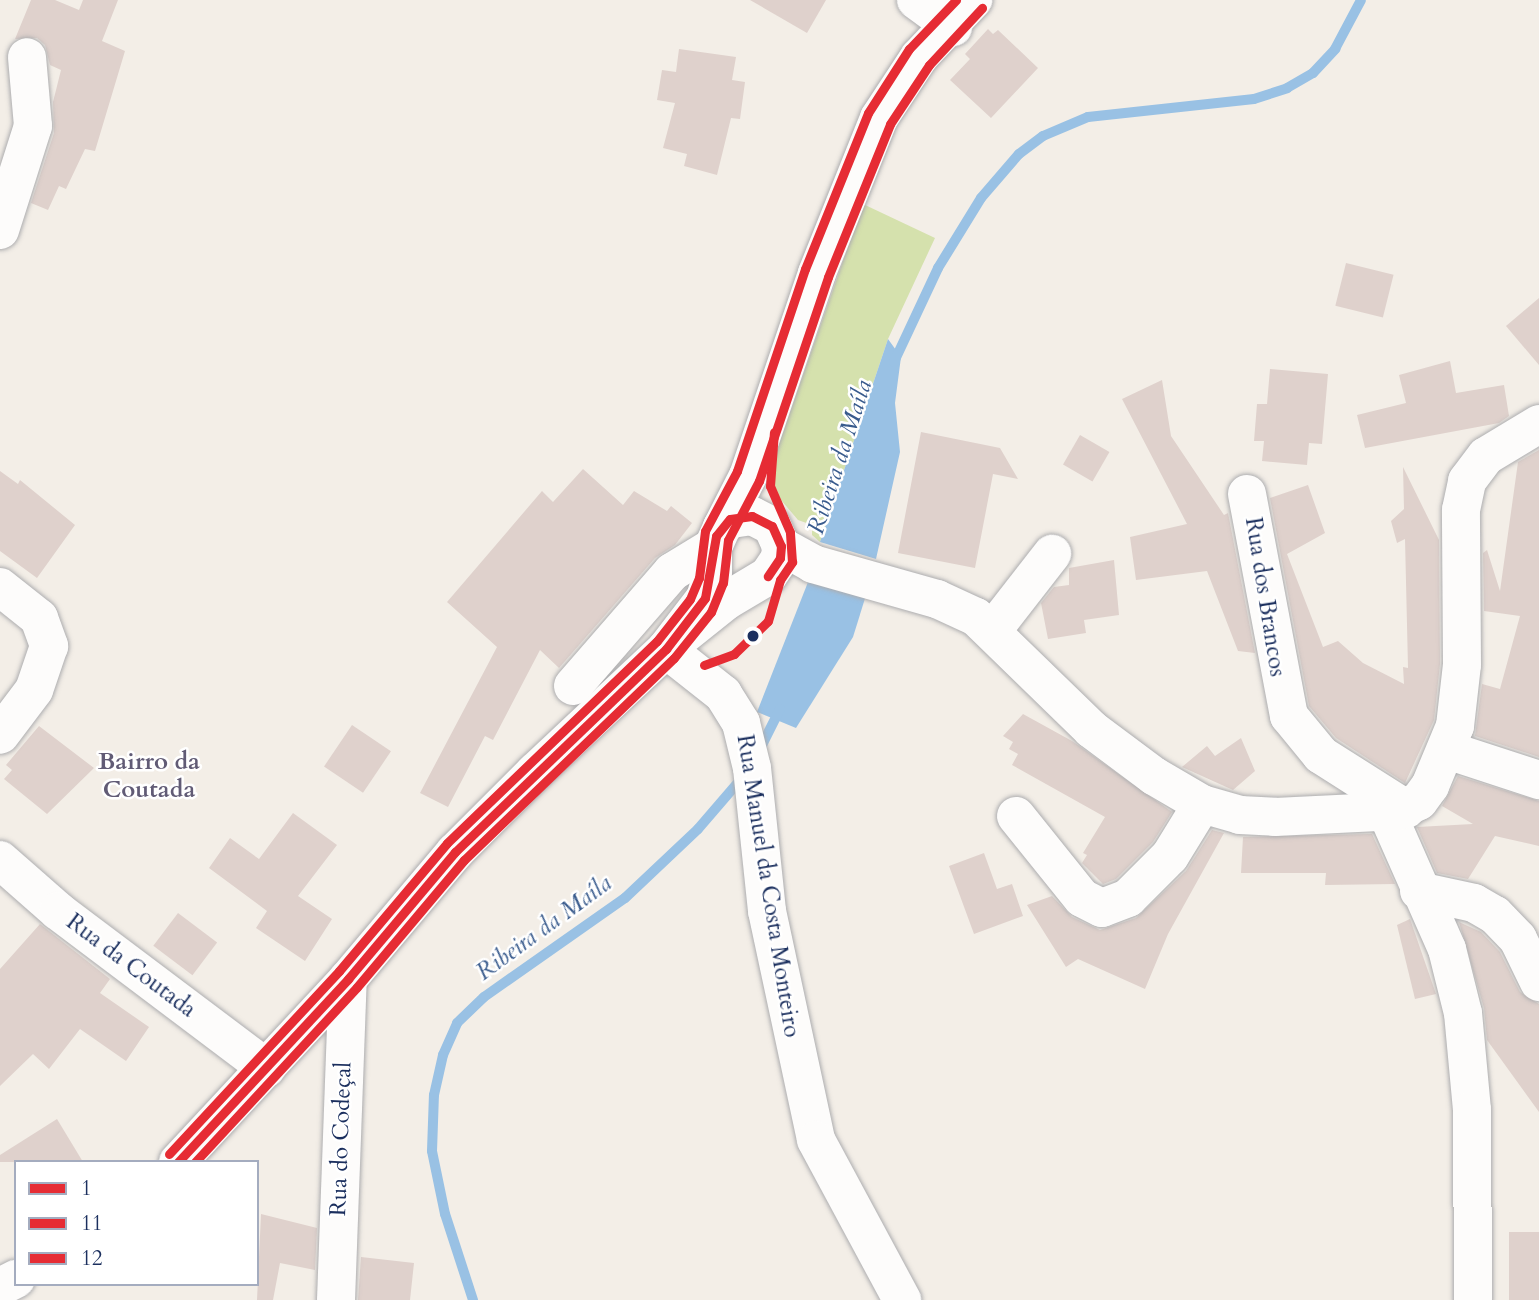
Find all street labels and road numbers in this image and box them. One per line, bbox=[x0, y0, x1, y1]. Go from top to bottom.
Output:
street label: Rua dos Brancos bbox=[1239, 515, 1291, 679]
street label: Rua Manuel da Costa Monteiro bbox=[730, 733, 806, 1039]
street label: Rua da Coutada bbox=[61, 908, 201, 1024]
street label: Rua do Codeçal bbox=[325, 1061, 357, 1217]

